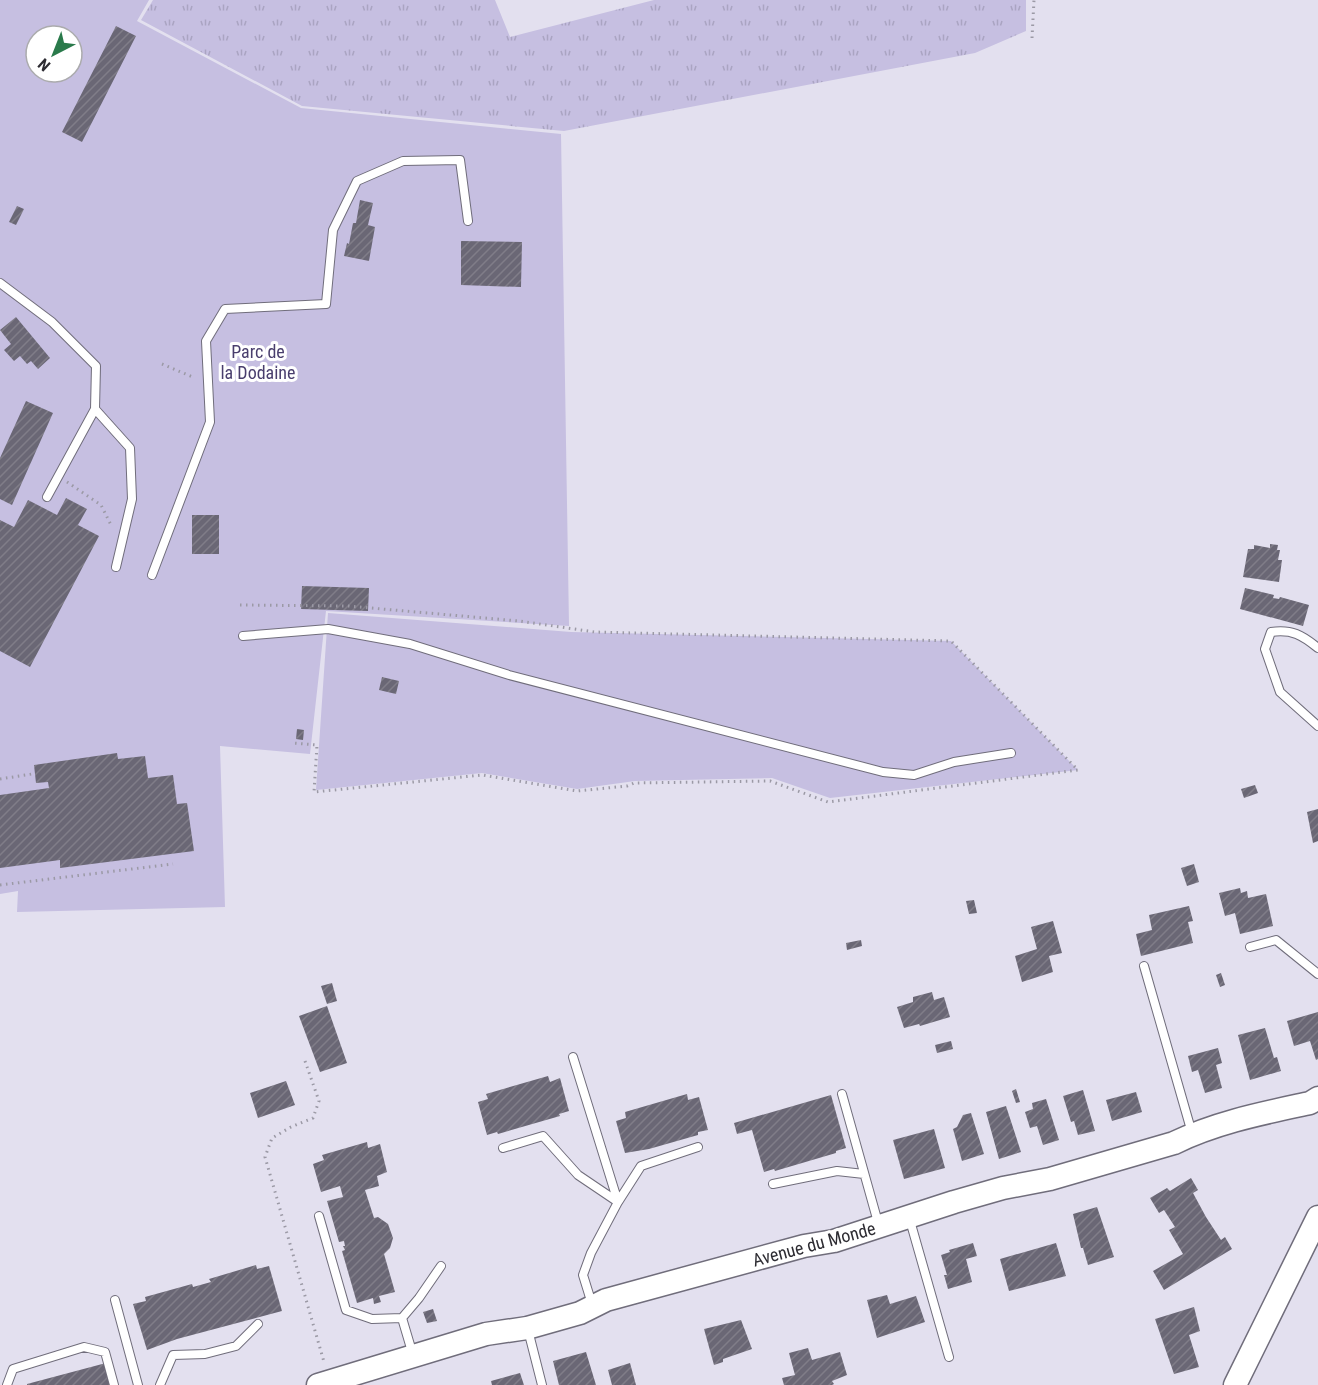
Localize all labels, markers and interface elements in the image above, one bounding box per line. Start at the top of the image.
north arrow [24,24,84,84]
text: N [34,54,54,75]
park label: Parc de la Dodaine [220,341,296,383]
street label: Avenue du Monde [750,1217,878,1271]

